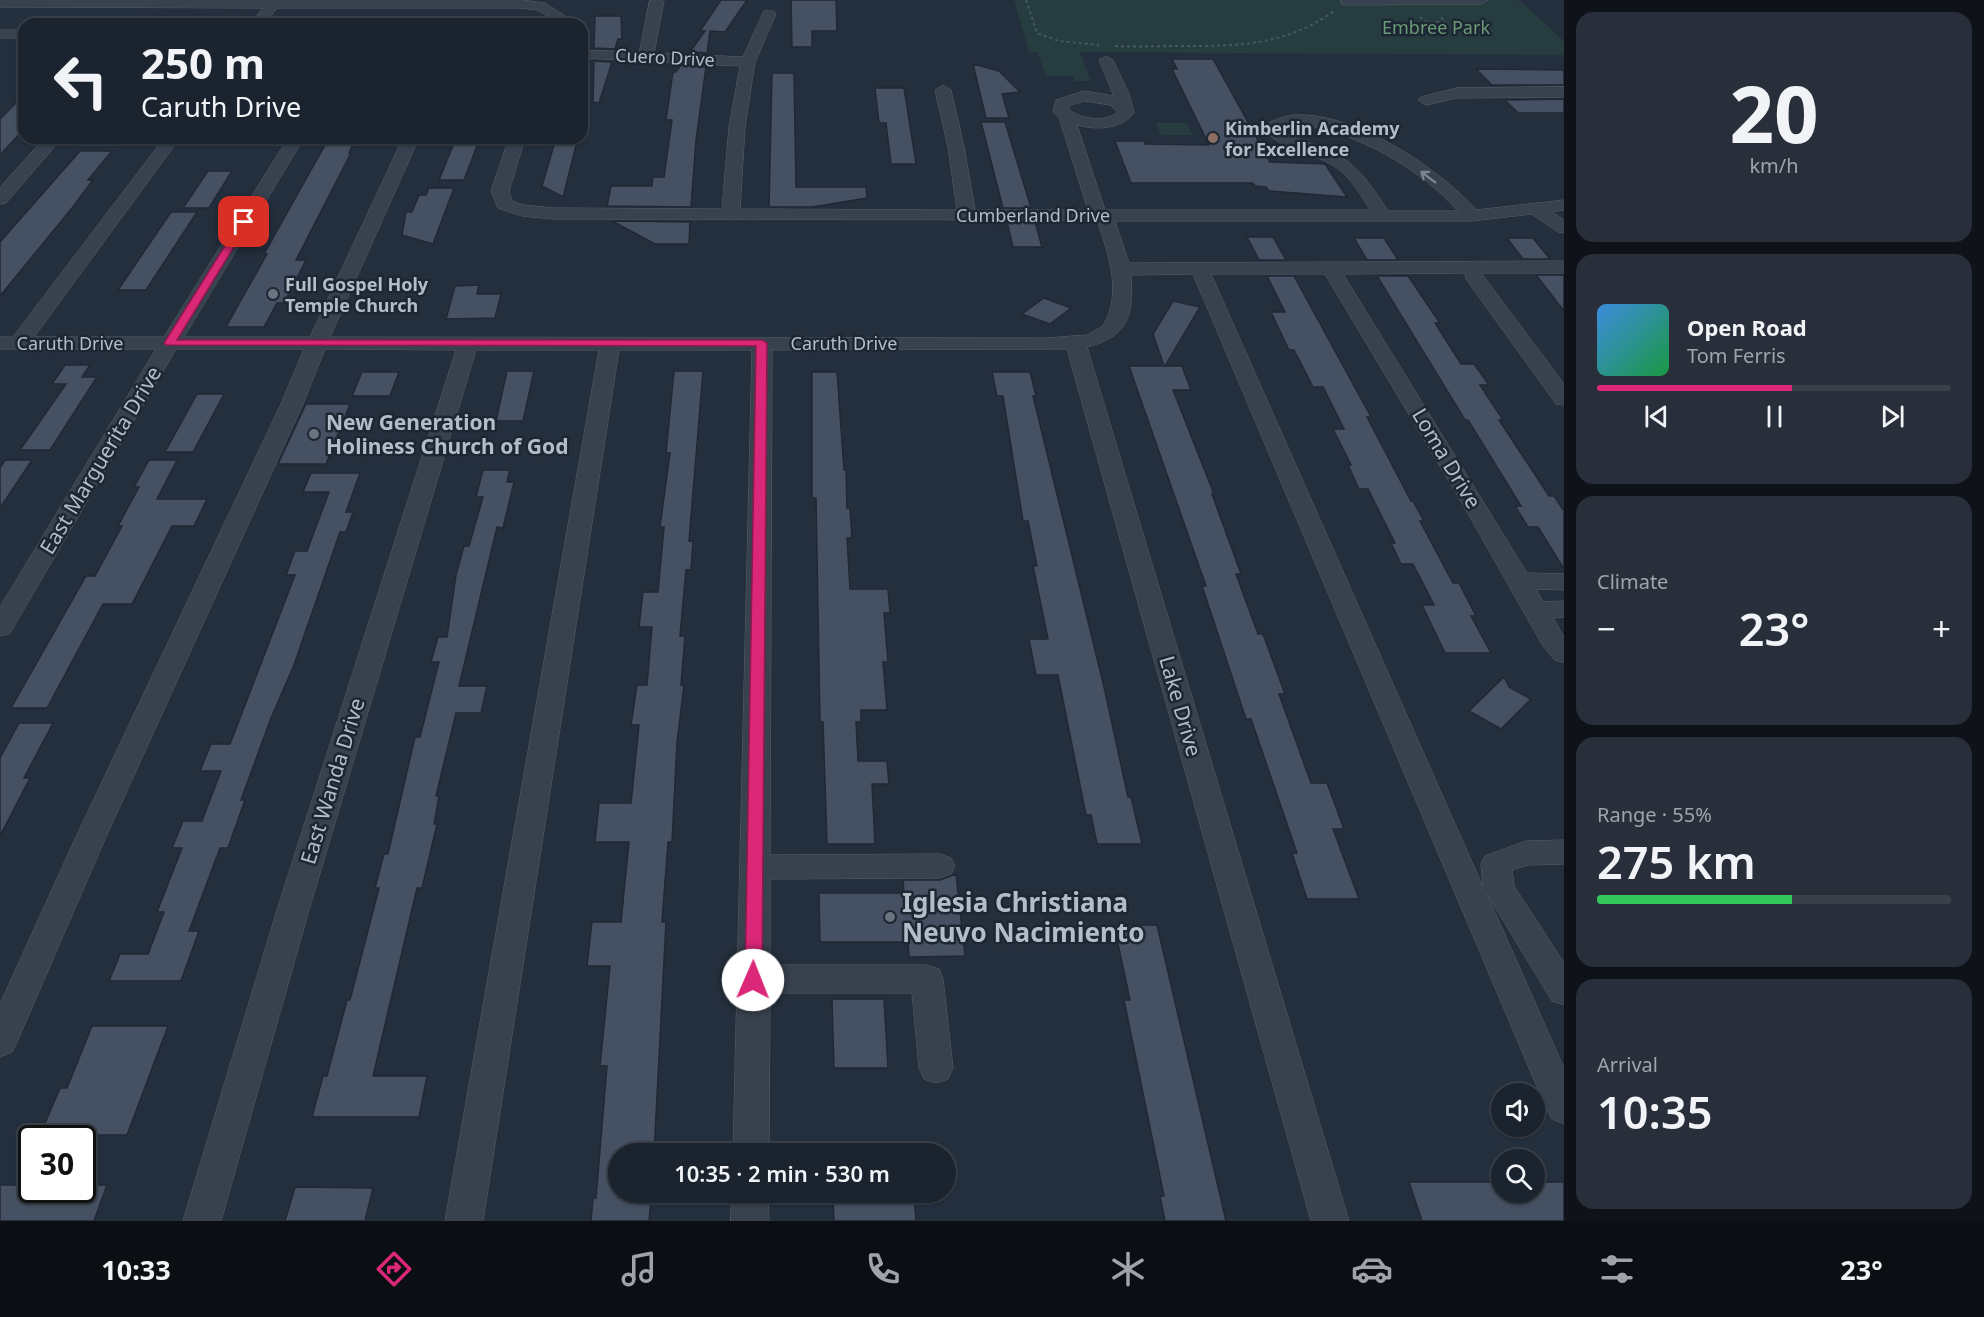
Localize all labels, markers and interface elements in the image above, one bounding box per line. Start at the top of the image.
park label: Embree Park [1382,15,1490,39]
text: 250 m [141,34,265,91]
icon: left [42,42,120,120]
street label: Cuero Drive [615,42,715,72]
text: 20 [1729,60,1819,166]
text: Caruth Drive [141,88,301,125]
place label: Kimberlin Academy for Excellence [1225,116,1400,161]
marker: Kimberlin Academy for Excellence [1206,131,1220,145]
text: km/h [1749,152,1799,179]
one-way arrow [1420,171,1436,184]
pin [218,196,269,247]
street label: Cumberland Drive [956,203,1110,227]
icon: arrive [227,205,260,238]
place label: Full Gospel Holy Temple Church [285,272,429,317]
marker: Full Gospel Holy Temple Church [266,287,280,301]
text: Open Road [1687,312,1807,342]
street label: Caruth Drive [17,331,123,355]
street label: Caruth Drive [791,331,897,355]
text: Tom Ferris [1687,342,1786,369]
street label: East Marguerita Drive [33,361,167,559]
icon: previous [1640,400,1673,433]
icon: pause [1758,400,1791,433]
icon: next [1876,400,1909,433]
street label: Loma Drive [1406,403,1488,513]
place label: New Generation Holiness Church of God [326,408,568,460]
marker: New Generation Holiness Church of God [307,427,321,441]
text: Climate [1597,568,1668,595]
text: 23° [1739,598,1809,659]
text: − [1597,606,1616,651]
text: + [1932,606,1951,651]
street label: Lake Drive [1153,653,1209,759]
street label: East Wanda Drive [293,694,371,868]
text: Range · 55% [1597,801,1712,828]
text: 275 km [1597,831,1756,892]
place label: Iglesia Christiana Neuvo Nacimiento [902,884,1144,950]
marker: Iglesia Christiana Neuvo Nacimiento [883,910,897,924]
position arrow [721,948,785,1012]
text: Arrival [1597,1051,1658,1078]
text: 10:35 [1597,1081,1712,1142]
map controls [1491,1083,1545,1203]
button: sound [1491,1083,1545,1137]
speed limit sign: 30 [18,1125,96,1203]
button: search [1491,1149,1545,1203]
text: 10:35 · 2 min · 530 m [674,1158,890,1188]
icon: directions [373,1248,415,1290]
icon: music [618,1248,660,1290]
icon: phone [862,1248,904,1290]
icon: climate [1107,1248,1149,1290]
icon: car [1351,1248,1393,1290]
icon: filters [1596,1248,1638,1290]
text: 10:33 [101,1251,171,1288]
text: 23° [1840,1251,1883,1288]

